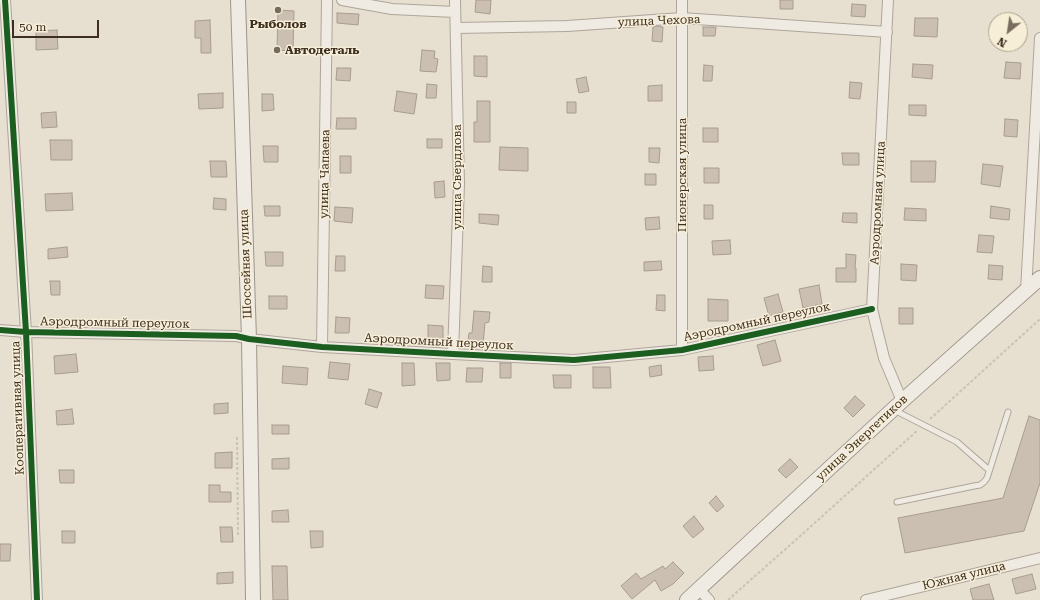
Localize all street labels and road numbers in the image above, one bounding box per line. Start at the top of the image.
street label: улица Чехова [617,12,701,30]
street label: Пионерская улица [675,118,689,232]
street label: улица Свердлова [450,124,464,230]
street label: улица Чапаева [317,129,333,219]
street label: Аэродромная улица [868,141,888,265]
street label: Шоссейная улица [237,209,255,319]
street label: Аэродромный переулок [682,299,832,345]
street label: Аэродромный переулок [40,314,190,332]
street label: Аэродромный переулок [364,331,514,353]
street label: Кооперативная улица [8,341,28,475]
street label: улица Энергетиков [813,392,911,484]
street label: Южная улица [921,559,1007,593]

